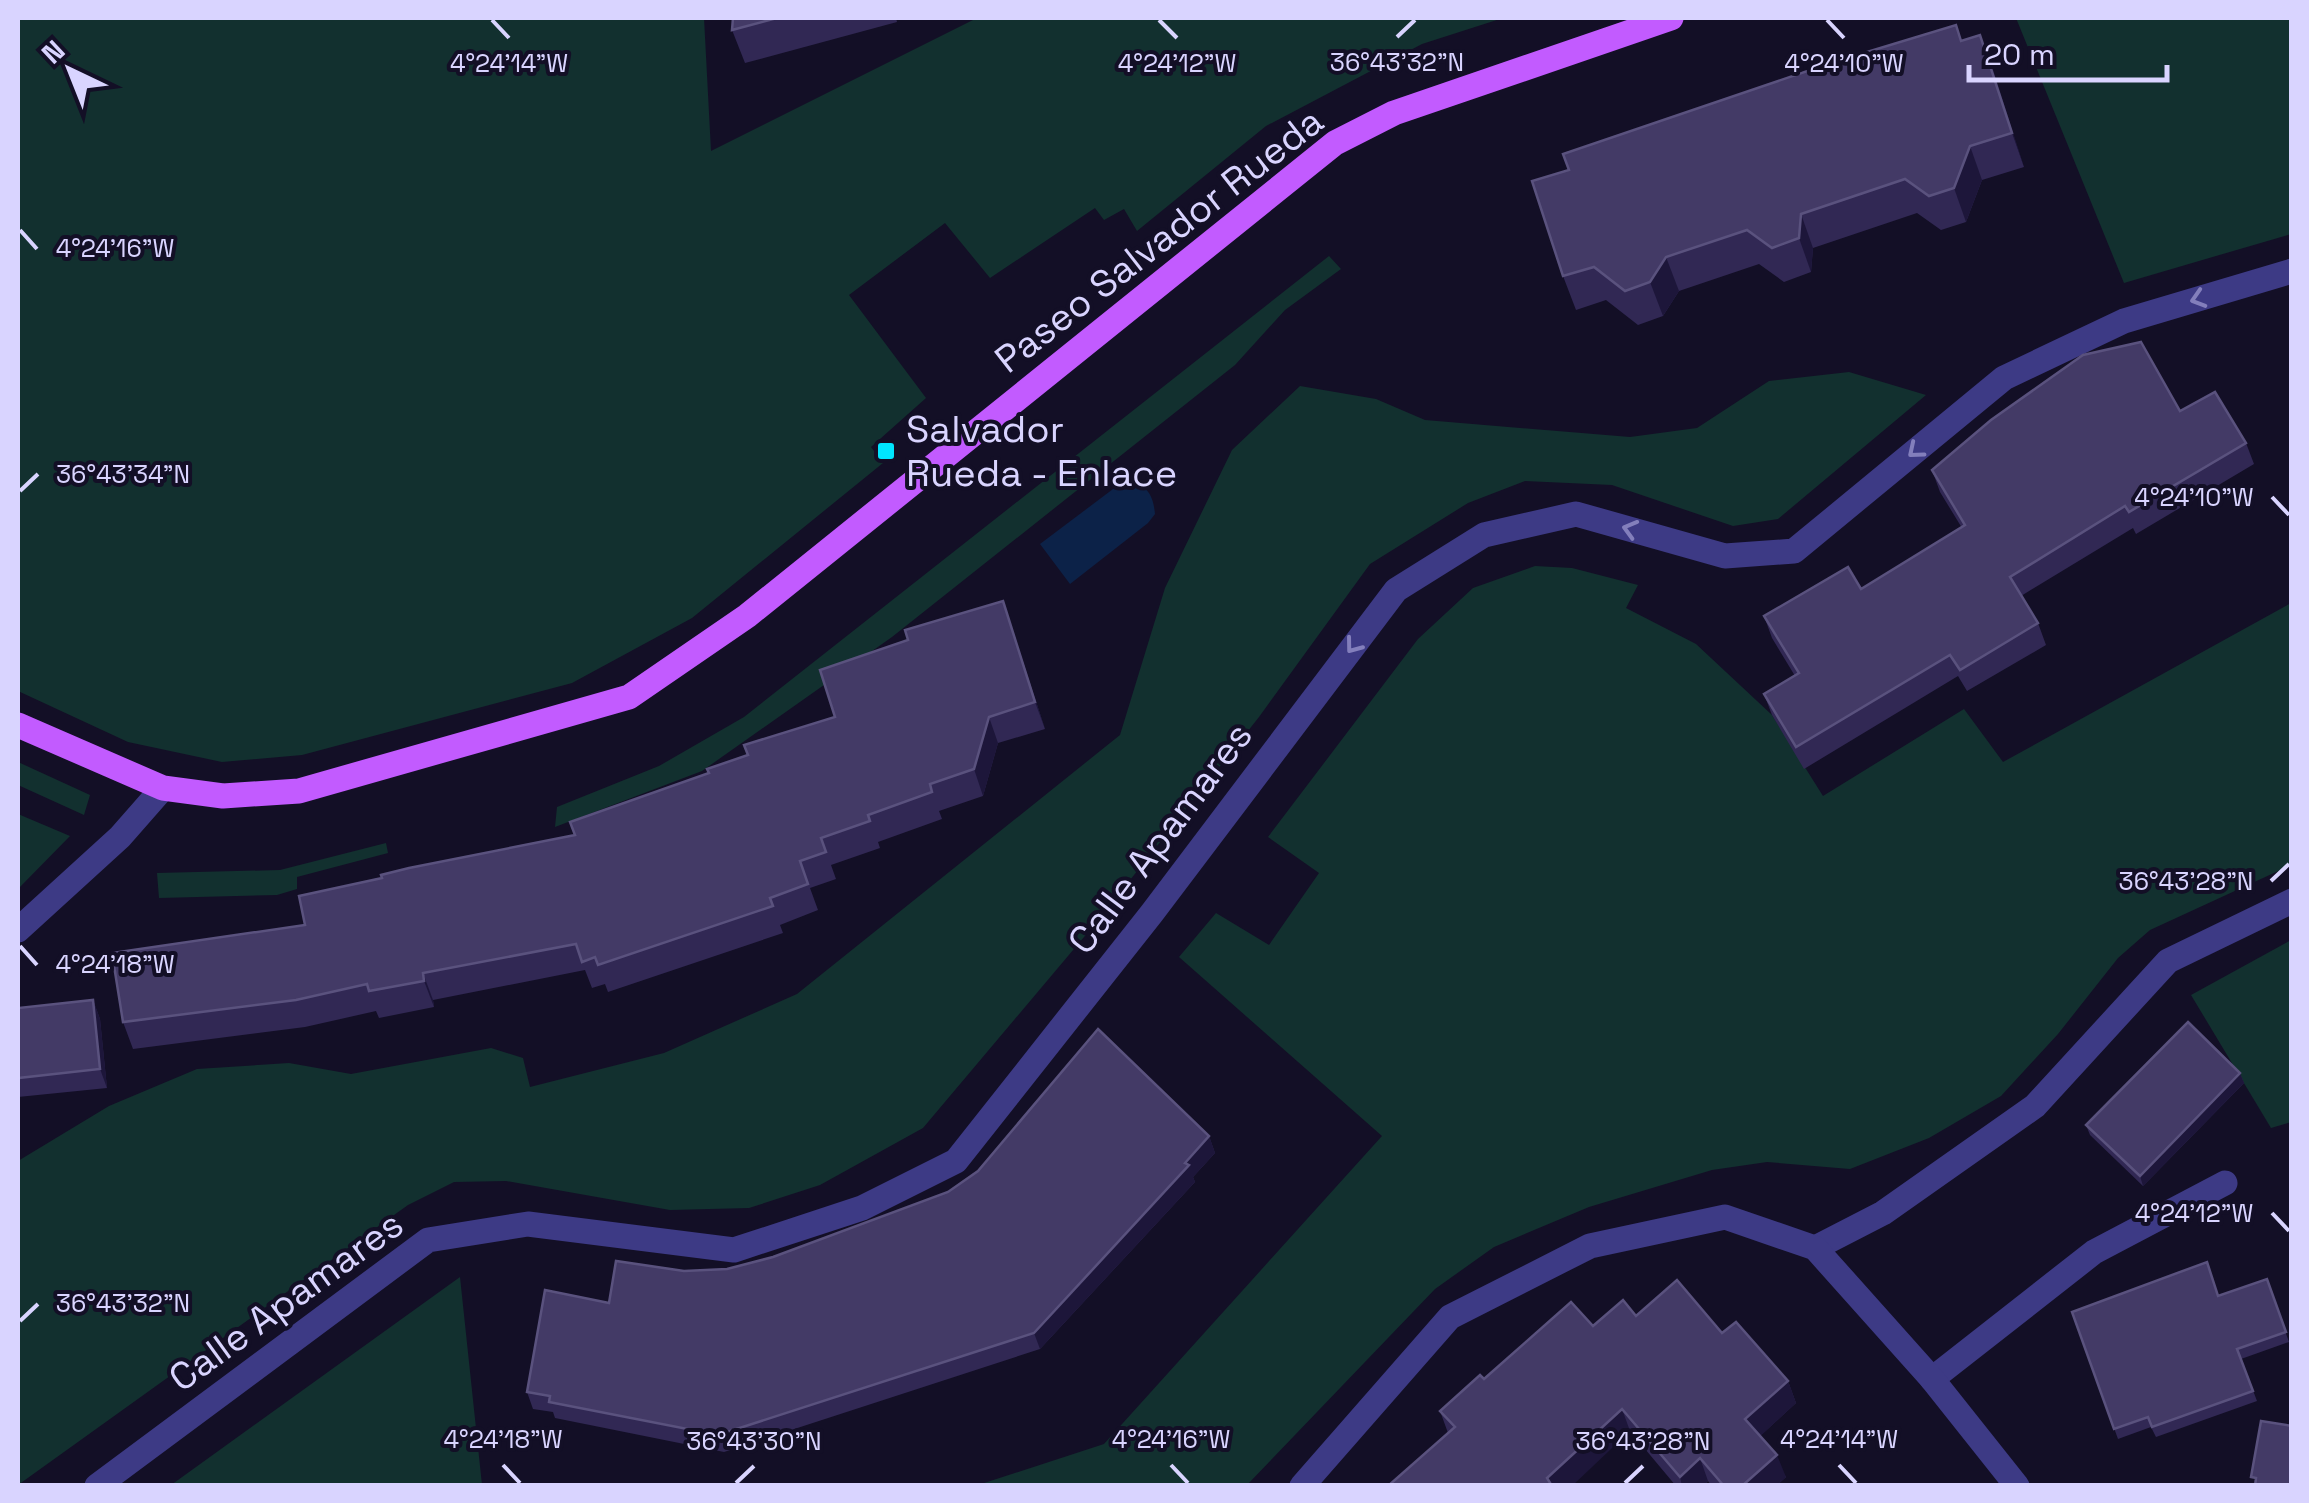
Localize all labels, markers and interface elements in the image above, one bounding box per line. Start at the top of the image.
north arrow [20,20,120,120]
scale bar [1969,20,2166,82]
text: N [34,32,72,71]
text: 20 m [1984,35,2055,74]
text: 36°43'32"N [1330,46,1464,78]
text: 4°24'14"W [450,47,568,79]
text: 4°24'12"W [1118,47,1236,79]
text: 4°24'10"W [1784,47,1904,79]
street label: Paseo Salvador Rueda [985,97,1333,383]
text: 4°24'16"W [56,232,174,264]
one-way arrow [2190,287,2207,308]
place label: Salvador Rueda - Enlace [906,405,1177,497]
one-way arrow [1909,439,1927,457]
marker: Salvador Rueda - Enlace [875,440,897,462]
text: 36°43'34"N [56,458,190,490]
text: 4°24'10"W [2134,481,2254,513]
one-way arrow [1622,520,1639,541]
one-way arrow [1348,635,1365,653]
street label: Calle Apamares [1057,713,1263,963]
text: 36°43'28"N [2119,865,2253,897]
text: 4°24'18"W [55,948,175,980]
text: 4°24'12"W [2135,1197,2253,1229]
street label: Calle Apamares [160,1200,412,1402]
text: 36°43'32"N [56,1287,190,1319]
text: 4°24'18"W [443,1423,563,1455]
text: 4°24'16"W [1112,1423,1230,1455]
text: 4°24'14"W [1780,1423,1898,1455]
text: 36°43'30"N [686,1425,822,1457]
text: 36°43'28"N [1576,1425,1710,1457]

